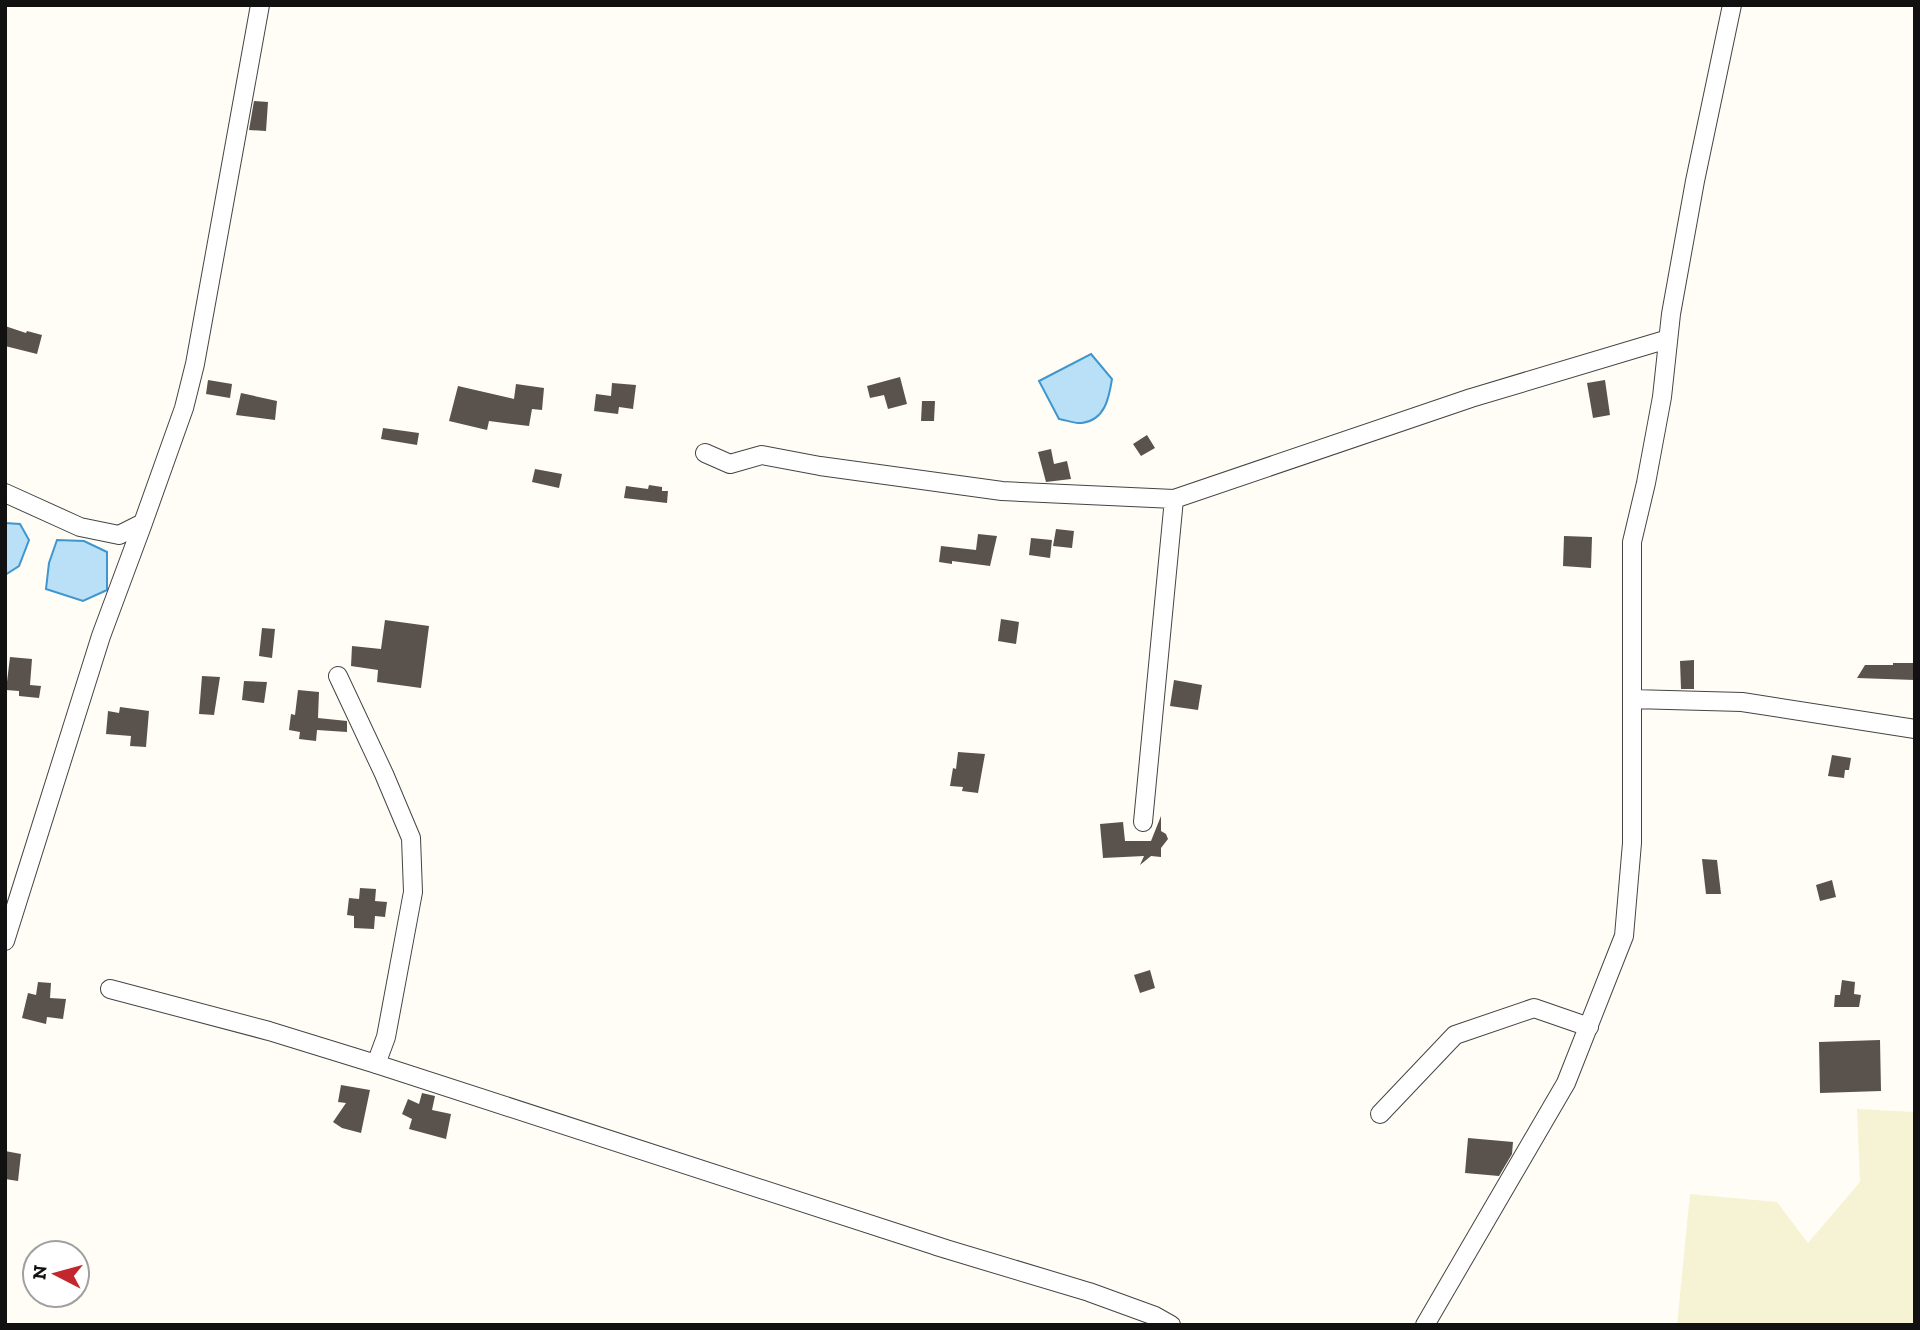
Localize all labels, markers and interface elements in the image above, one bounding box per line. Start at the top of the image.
north arrow [21,1239,91,1309]
text: N [27,1264,52,1281]

